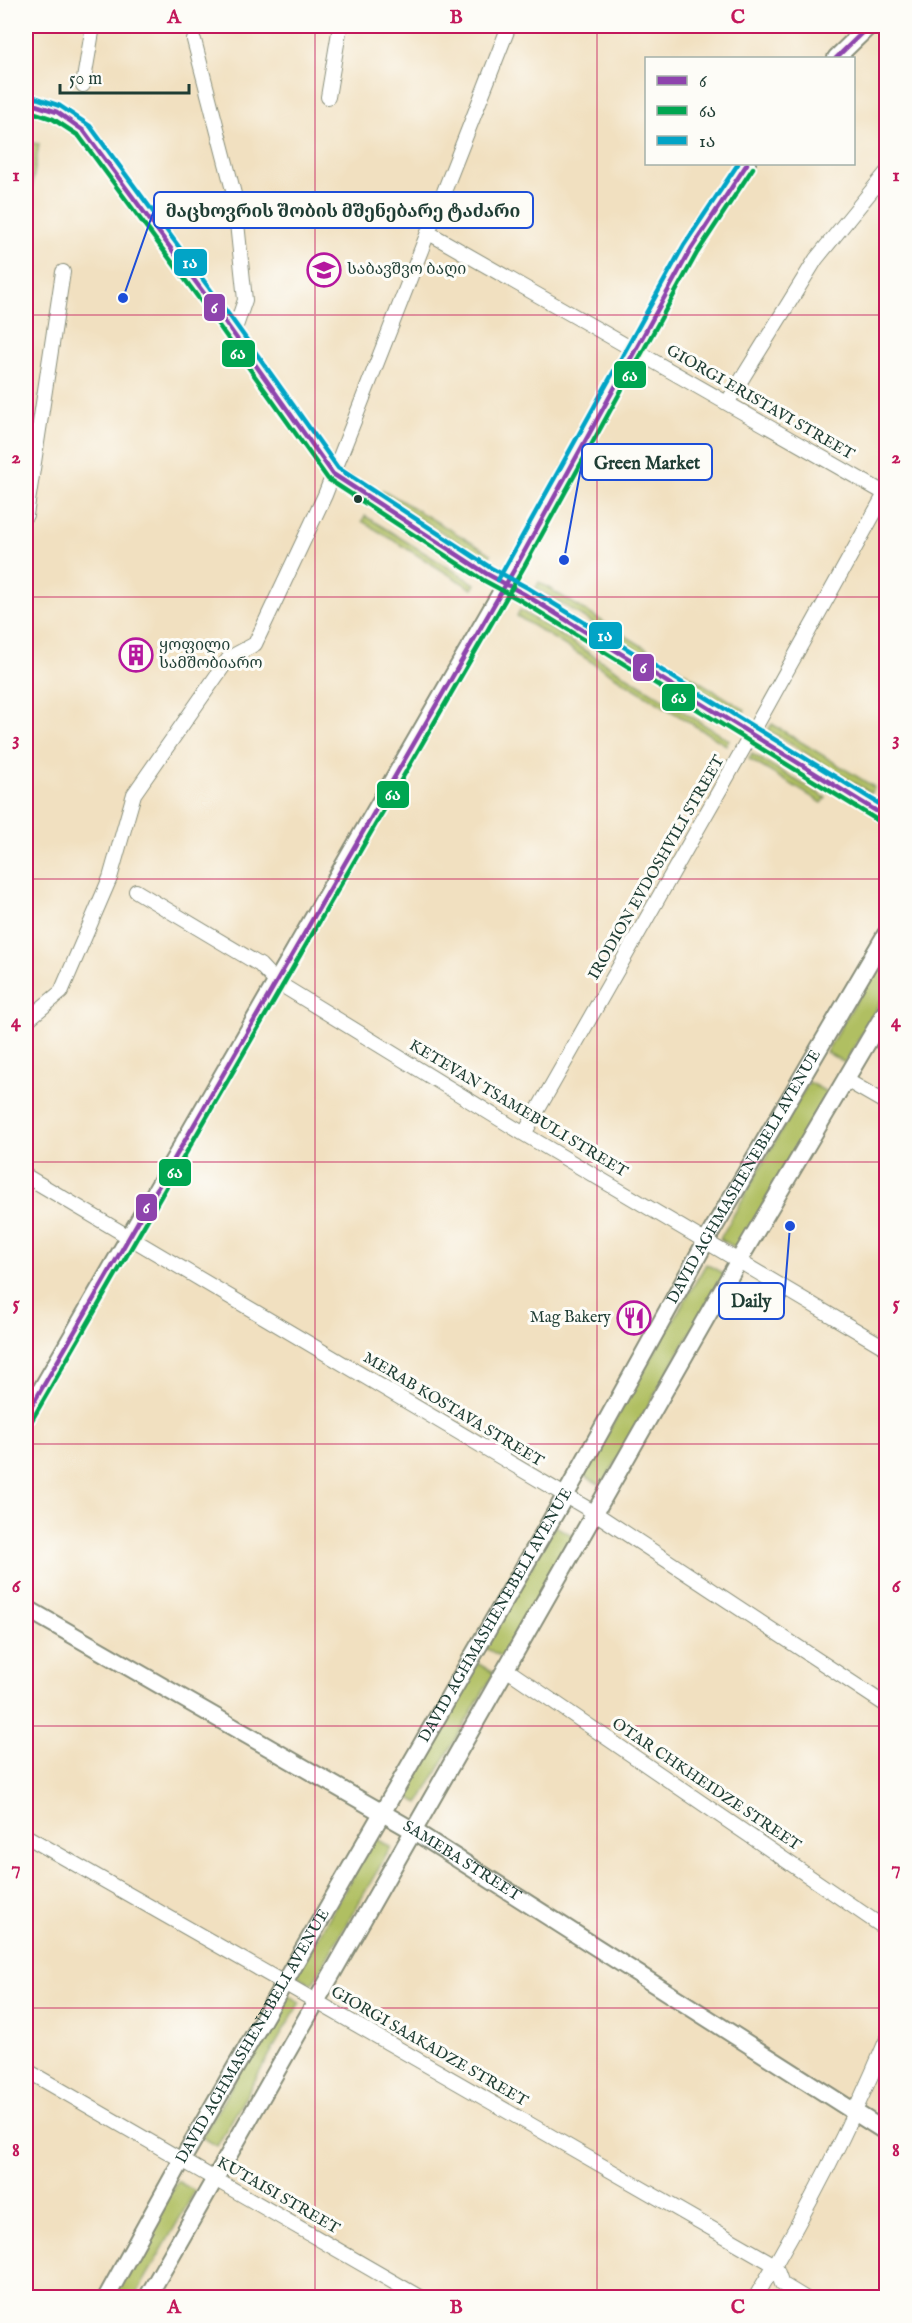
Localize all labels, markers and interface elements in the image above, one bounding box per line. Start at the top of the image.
text: A [166,5,182,30]
text: B [449,5,463,30]
text: C [731,5,745,30]
scale bar [60,57,189,95]
legend [645,57,855,165]
text: 50 m [69,68,102,91]
text: 6 [699,71,707,94]
text: 6ა [699,101,716,124]
text: 1ა [699,131,715,154]
text: 1 [12,163,20,188]
text: 1 [892,163,900,188]
callout: მაცხოვრის შობის მშენებარე ტაძარი [154,192,533,228]
text: მაცხოვრის შობის მშენებარე ტაძარი [166,201,520,224]
line badge: 1ა [173,248,208,277]
school or university icon: საბავშვო ბაღი [306,252,342,288]
text: 1ა [182,254,198,274]
place label: საბავშვო ბაღი [347,260,466,280]
line badge: 6 [203,293,226,322]
text: 6 [211,299,219,319]
line badge: 6ა [221,339,256,368]
street label: GIORGI ERISTAVI STREET [663,341,858,465]
text: 6ა [230,345,246,365]
line badge: 6ა [613,360,647,389]
text: 6ა [622,367,638,387]
callout: Green Market [582,444,712,480]
text: 2 [11,445,21,470]
text: 2 [891,445,901,470]
text: Green Market [594,453,701,476]
unlabelled marker [352,493,364,505]
line badge: 1ა [588,621,623,650]
text: 1ა [597,627,613,647]
place label: ყოფილი სამშობიარო [159,636,262,674]
building icon: ყოფილი სამშობიარო [118,637,154,673]
line badge: 6 [632,653,655,682]
text: 6 [640,659,648,679]
line badge: 6ა [661,683,696,712]
text: 6ა [671,689,687,709]
text: 3 [12,727,20,752]
text: 3 [892,727,900,752]
street label: IRODION EVDOSHVILI STREET [584,752,730,984]
line badge: 6ა [376,780,410,809]
text: 6ა [385,786,401,806]
text: 4 [11,1009,22,1034]
text: 4 [891,1009,902,1034]
street label: KETEVAN TSAMEBULI STREET [405,1036,631,1182]
street label: DAVID AGHMASHENEBELI AVENUE [663,1046,826,1308]
line badge: 6ა [158,1158,192,1187]
text: 6ა [167,1164,183,1184]
line badge: 6 [135,1193,158,1222]
text: 6 [143,1199,151,1219]
callout: Daily [719,1283,784,1319]
text: 5 [12,1291,20,1316]
text: Daily [731,1291,772,1314]
text: 5 [892,1291,900,1316]
restaurant icon: Mag Bakery [616,1300,652,1336]
place label: Mag Bakery [530,1308,611,1328]
street label: MERAB KOSTAVA STREET [359,1348,547,1472]
street label: DAVID AGHMASHENEBELI AVENUE [415,1485,577,1747]
text: 6 [12,1574,22,1599]
text: 6 [892,1574,902,1599]
street label: OTAR CHKHEIDZE STREET [608,1714,805,1856]
street label: SAMEBA STREET [399,1817,525,1907]
text: 7 [11,1856,21,1881]
text: 7 [891,1856,901,1881]
street label: DAVID AGHMASHENEBELI AVENUE [172,1906,334,2168]
street label: GIORGI SAAKADZE STREET [327,1982,531,2112]
text: 8 [12,2138,20,2163]
text: 8 [892,2138,900,2163]
street label: KUTAISI STREET [213,2153,343,2239]
text: A [166,2295,182,2320]
text: B [449,2295,463,2320]
text: C [731,2295,745,2320]

